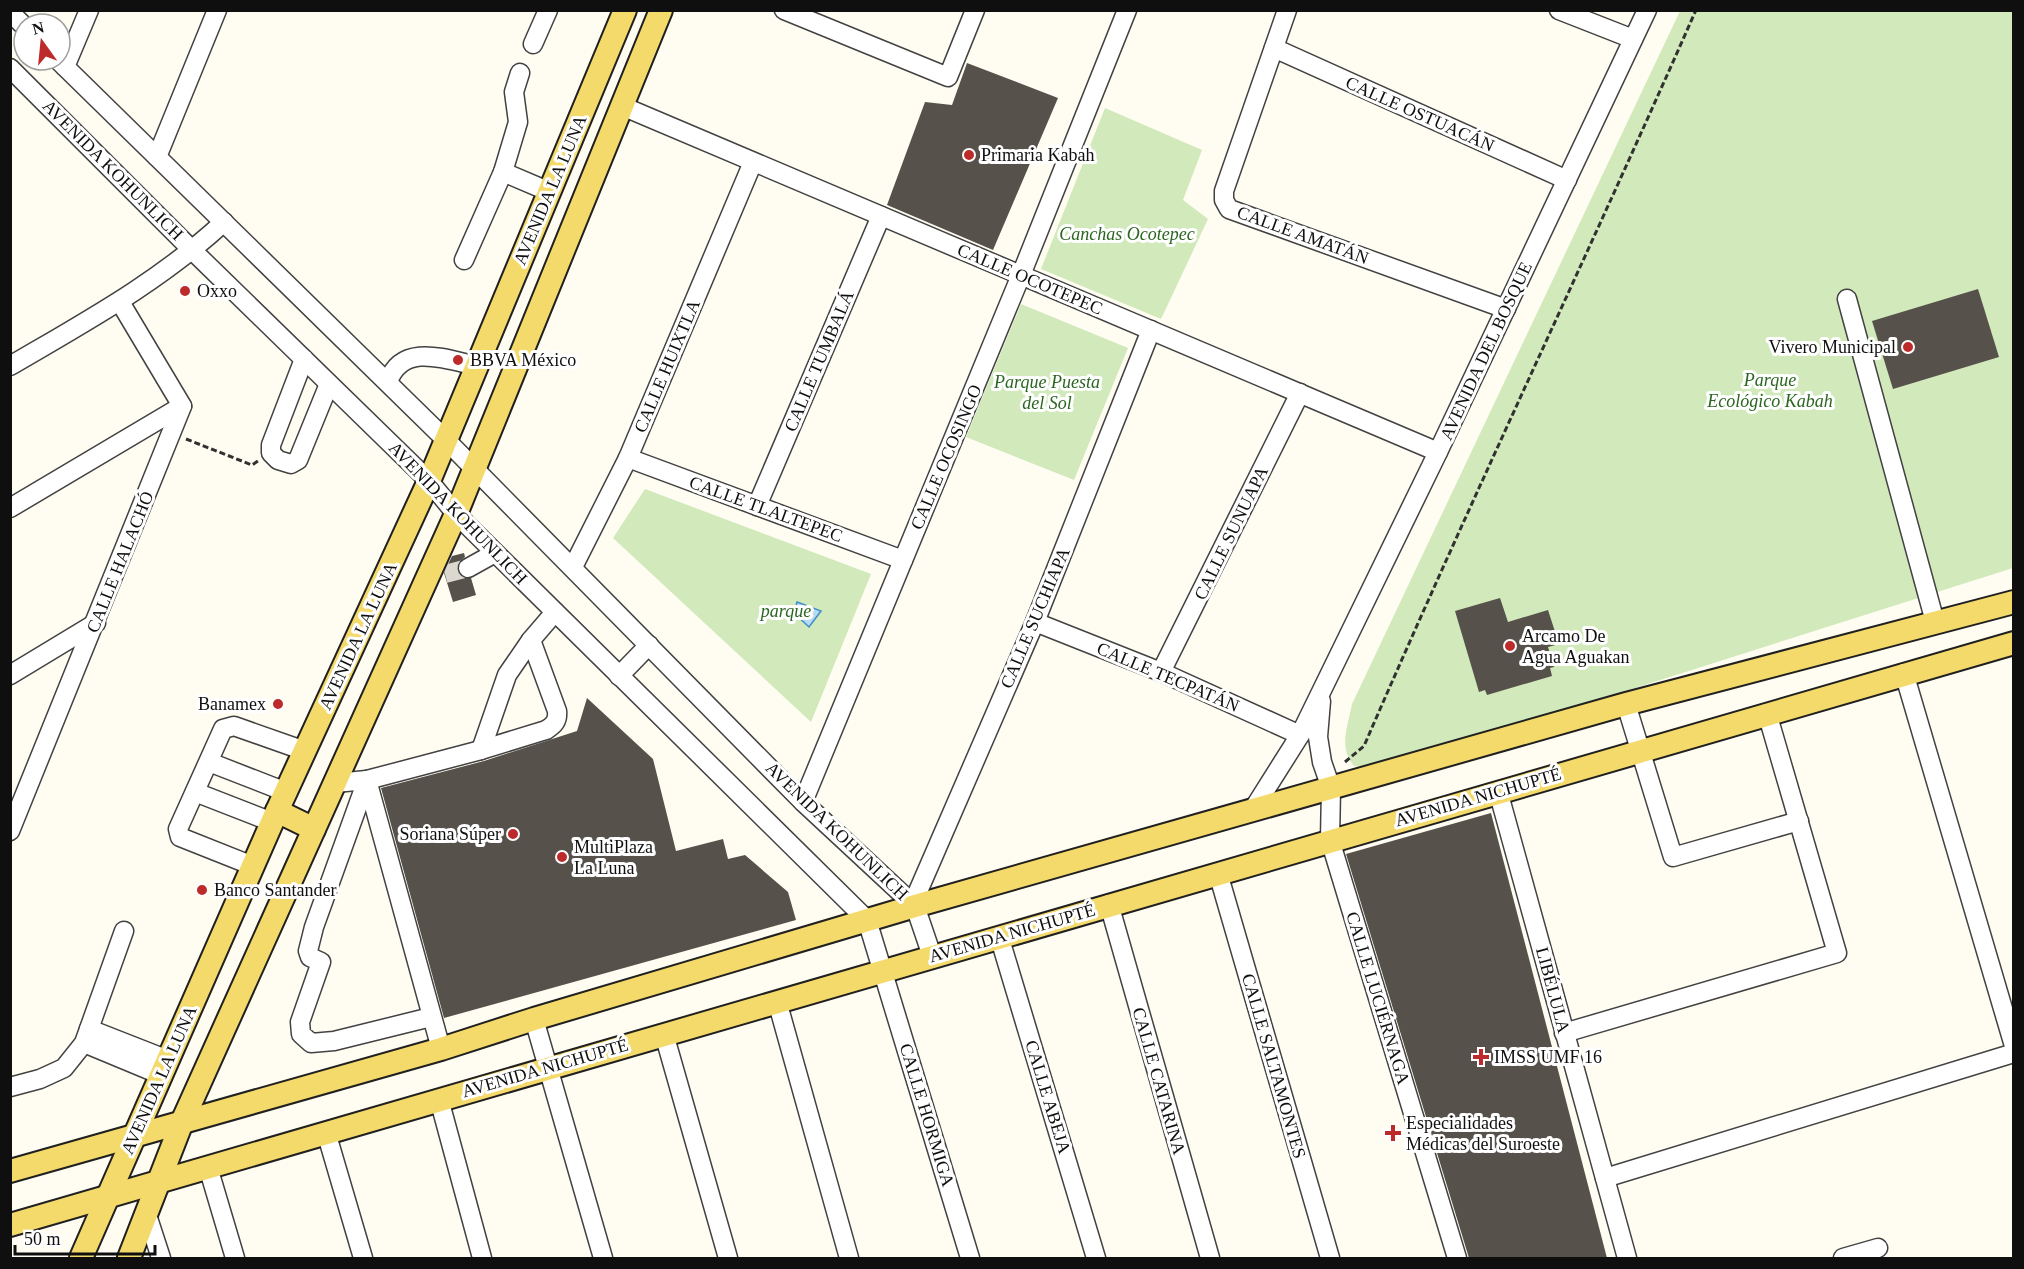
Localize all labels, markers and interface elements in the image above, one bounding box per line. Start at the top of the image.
north arrow [12,12,72,72]
text: N [30,18,46,38]
street label: CALLE OSTUACÁN [1343,71,1498,156]
street label: AVENIDA KOHUNLICH [39,96,187,244]
street label: AVENIDA LA LUNA [509,112,591,268]
place label: Primaria Kabah [981,145,1094,165]
marker: Primaria Kabah [962,148,976,162]
street label: CALLE AMATÁN [1235,201,1372,268]
park label: Canchas Ocotepec [1059,224,1195,244]
street label: CALLE OCOTEPEC [955,239,1105,319]
street label: AVENIDA DEL BOSQUE [1436,259,1536,443]
place label: Oxxo [197,281,237,301]
marker: Oxxo [178,284,192,298]
street label: CALLE TUMBALÁ [779,287,858,434]
street label: CALLE HUIXTLA [630,297,704,435]
place label: Vivero Municipal [1769,337,1896,357]
marker: Vivero Municipal [1901,340,1915,354]
place label: BBVA México [470,350,576,370]
marker: BBVA México [451,353,465,367]
park label: Parque Ecológico Kabah [1706,370,1833,411]
park label: Parque Puesta del Sol [993,372,1100,413]
street label: CALLE OCOSINGO [906,382,986,532]
street label: AVENIDA KOHUNLICH [385,438,531,588]
street label: CALLE SUNUAPA [1190,463,1272,603]
street label: CALLE TLALTEPEC [687,472,845,546]
street label: CALLE HALACHÓ [82,488,157,636]
street label: CALLE SUCHIAPA [996,545,1074,691]
street label: AVENIDA LA LUNA [315,559,401,713]
park label: parque [759,601,811,621]
place label: Arcamo De Agua Aguakan [1522,626,1629,667]
street label: CALLE TECPATÁN [1094,637,1243,716]
marker: Arcamo De Agua Aguakan [1503,639,1517,653]
place label: Banamex [198,694,266,714]
marker: Banamex [271,697,285,711]
street label: AVENIDA KOHUNLICH [762,758,912,904]
street label: AVENIDA NICHUPTÉ [1392,763,1564,830]
place label: Soriana Súper [400,824,501,844]
marker: Soriana Súper [506,827,520,841]
place label: MultiPlaza La Luna [574,837,653,878]
marker: MultiPlaza La Luna [555,850,569,864]
place label: Banco Santander [214,880,336,900]
marker: Banco Santander [195,883,209,897]
street label: AVENIDA NICHUPTÉ [926,899,1098,966]
street label: CALLE LUCIÉRNAGA [1342,909,1415,1087]
street label: LIBÉLULA [1532,945,1575,1035]
street label: CALLE SALTAMONTES [1238,971,1310,1161]
street label: AVENIDA LA LUNA [117,1003,201,1157]
street label: CALLE CATARINA [1128,1005,1190,1157]
street label: AVENIDA NICHUPTÉ [459,1034,631,1101]
street label: CALLE ABEJA [1021,1038,1075,1156]
street label: CALLE HORMIGA [896,1041,958,1189]
place label: IMSS UMF 16 [1494,1047,1602,1067]
marker: IMSS UMF 16 [1472,1048,1490,1066]
place label: Especialidades Médicas del Suroeste [1406,1113,1560,1154]
marker: Especialidades Médicas del Suroeste [1384,1124,1402,1142]
scale bar [15,1218,154,1256]
text: 50 m [24,1229,61,1249]

